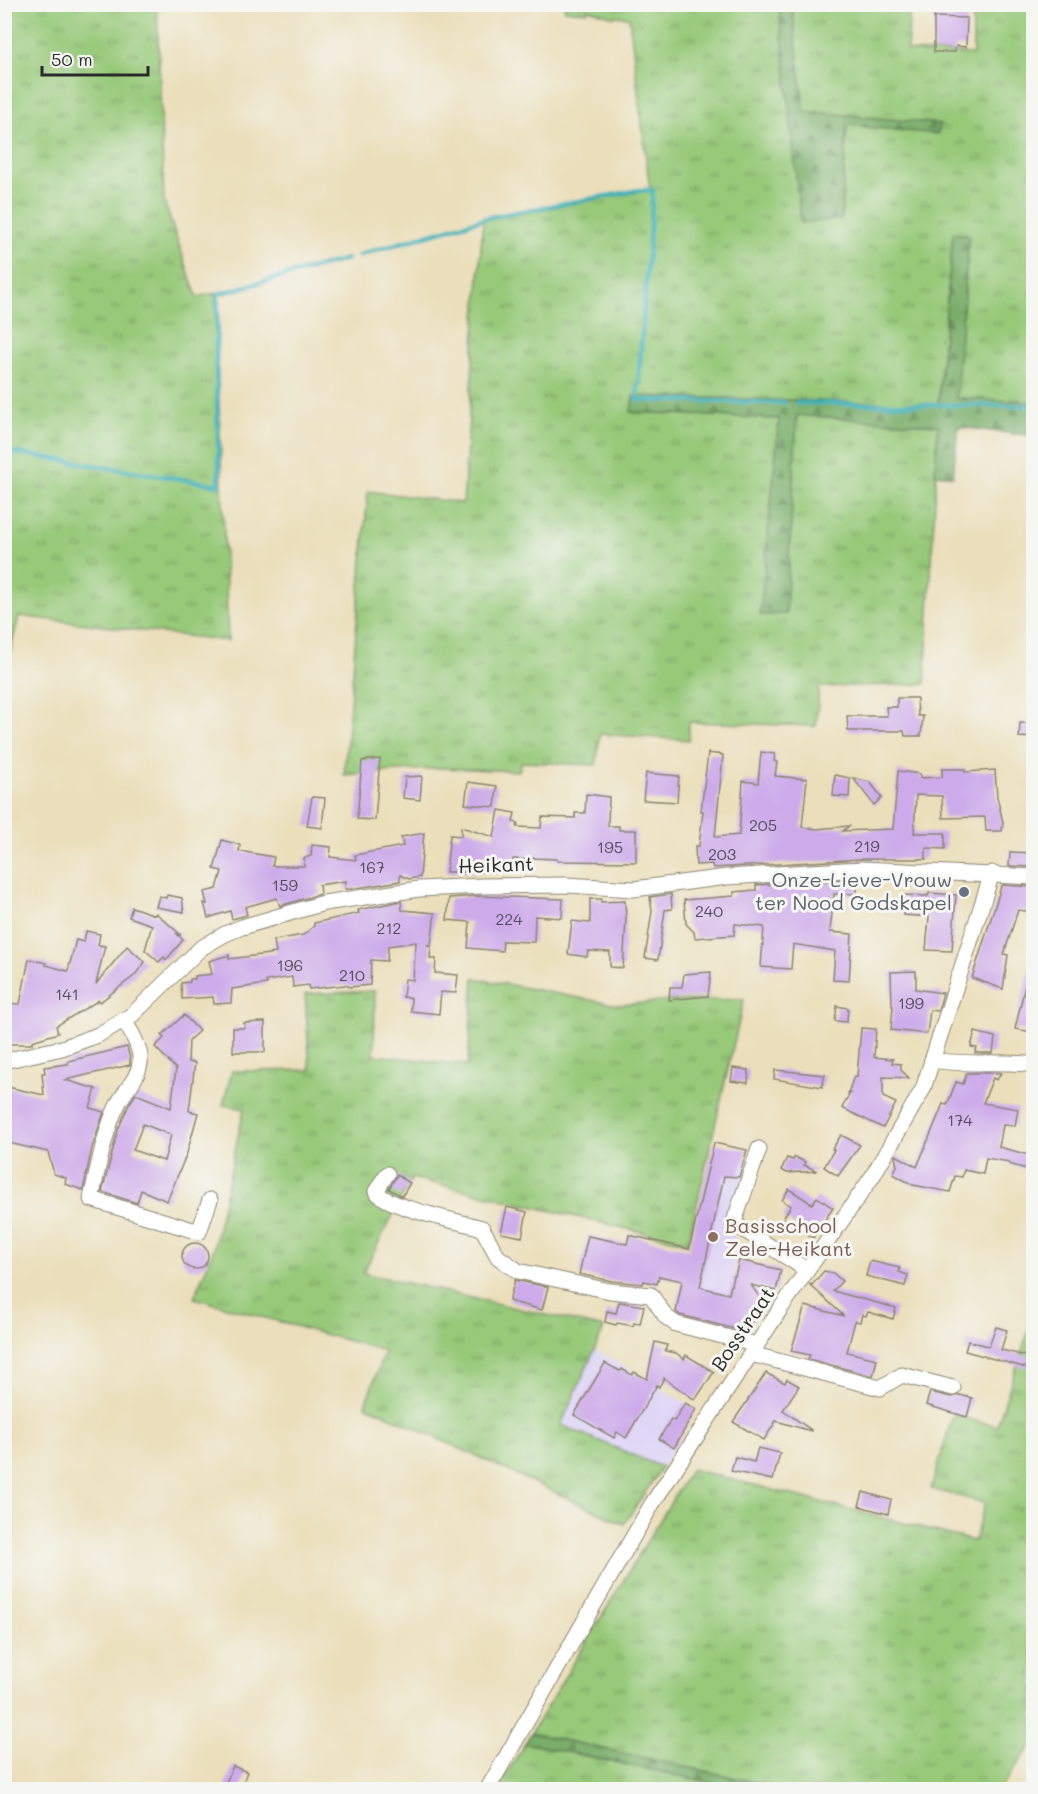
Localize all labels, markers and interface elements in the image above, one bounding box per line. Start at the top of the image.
scale bar [42,39,148,77]
text: 50 m [51,47,93,71]
house number: 205 [749,814,777,835]
house number: 219 [854,835,880,856]
house number: 195 [597,836,623,857]
house number: 203 [708,843,736,864]
street label: Heikant [458,850,534,878]
house number: 167 [359,856,385,877]
place label: Onze-Lieve-Vrouw ter Nood Godskapel [755,866,952,915]
house number: 159 [272,874,298,895]
marker: Onze-Lieve-Vrouw ter Nood Godskapel [957,885,971,899]
house number: 240 [695,900,723,921]
house number: 224 [495,908,523,929]
house number: 212 [377,917,401,938]
house number: 196 [277,954,303,975]
house number: 210 [339,964,365,985]
house number: 141 [55,983,79,1004]
house number: 199 [898,992,924,1013]
house number: 174 [947,1109,973,1130]
place label: Basisschool Zele-Heikant [725,1212,852,1261]
marker: Basisschool Zele-Heikant [706,1230,720,1244]
street label: Bosstraat [704,1281,780,1376]

